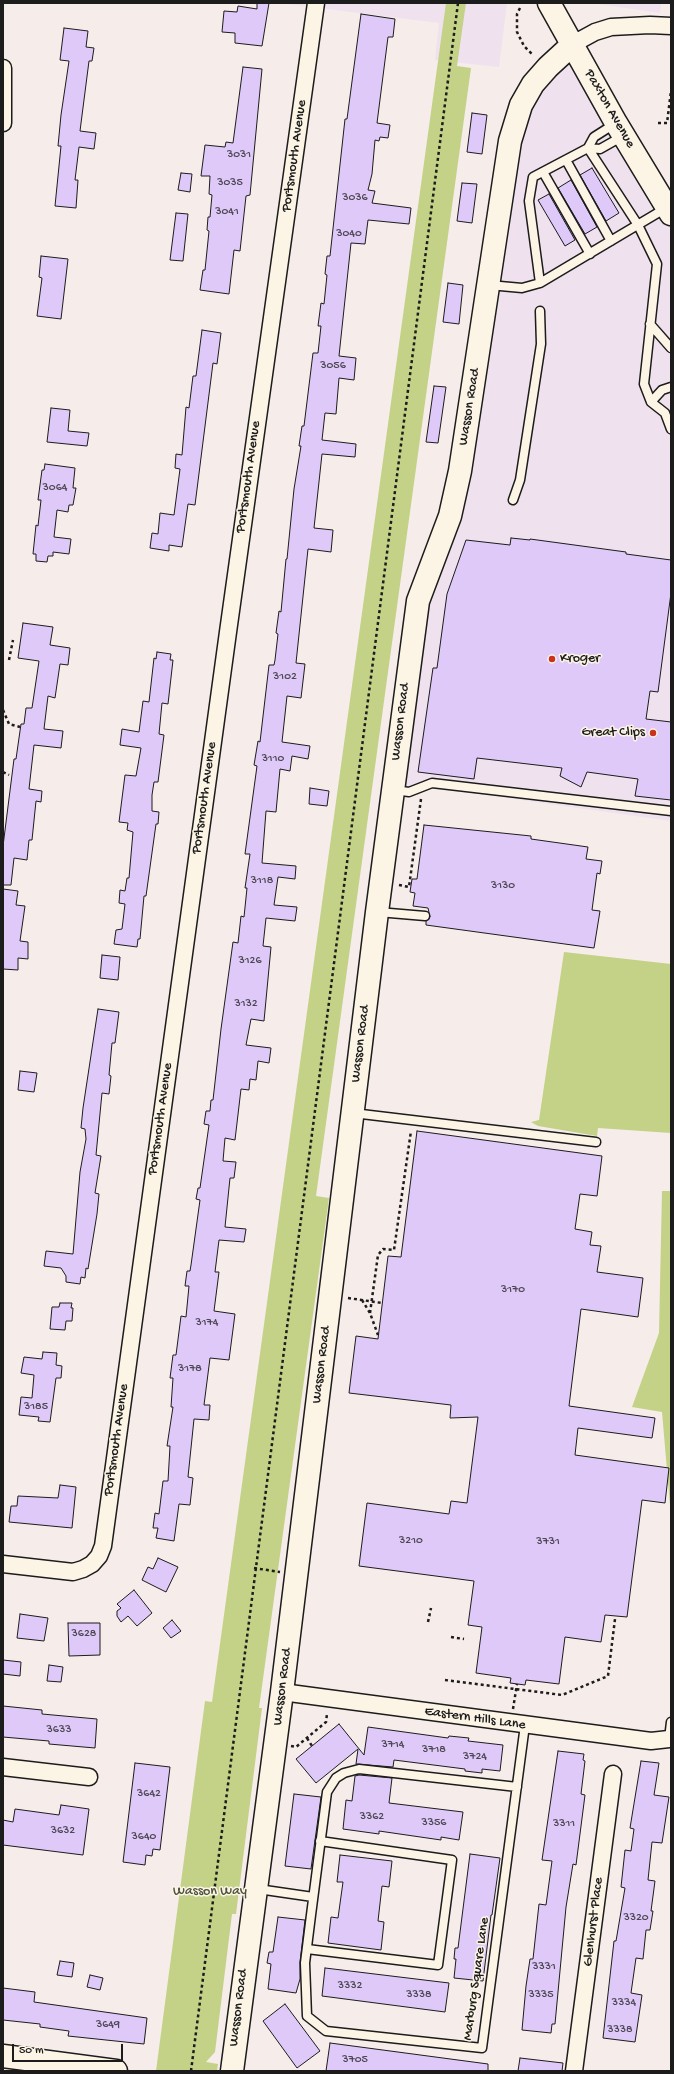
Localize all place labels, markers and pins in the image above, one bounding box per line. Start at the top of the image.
place label: Kroger [560,651,600,667]
marker: Kroger [547,654,557,664]
place label: Great Clips [581,725,645,741]
marker: Great Clips [648,728,658,738]

